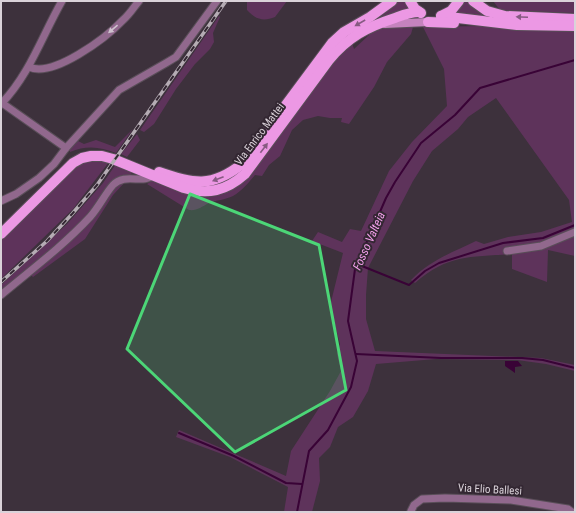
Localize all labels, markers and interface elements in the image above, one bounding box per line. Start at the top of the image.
one-way arrow [516,13,528,20]
one-way arrow [354,19,366,26]
one-way arrow [107,25,118,34]
street label: Via Enrico Mattei [232,101,287,168]
one-way arrow [260,143,268,153]
one-way arrow [211,176,223,182]
water label: Fosso Valteia [350,210,388,272]
street label: Via Elio Ballesi [458,481,522,498]

